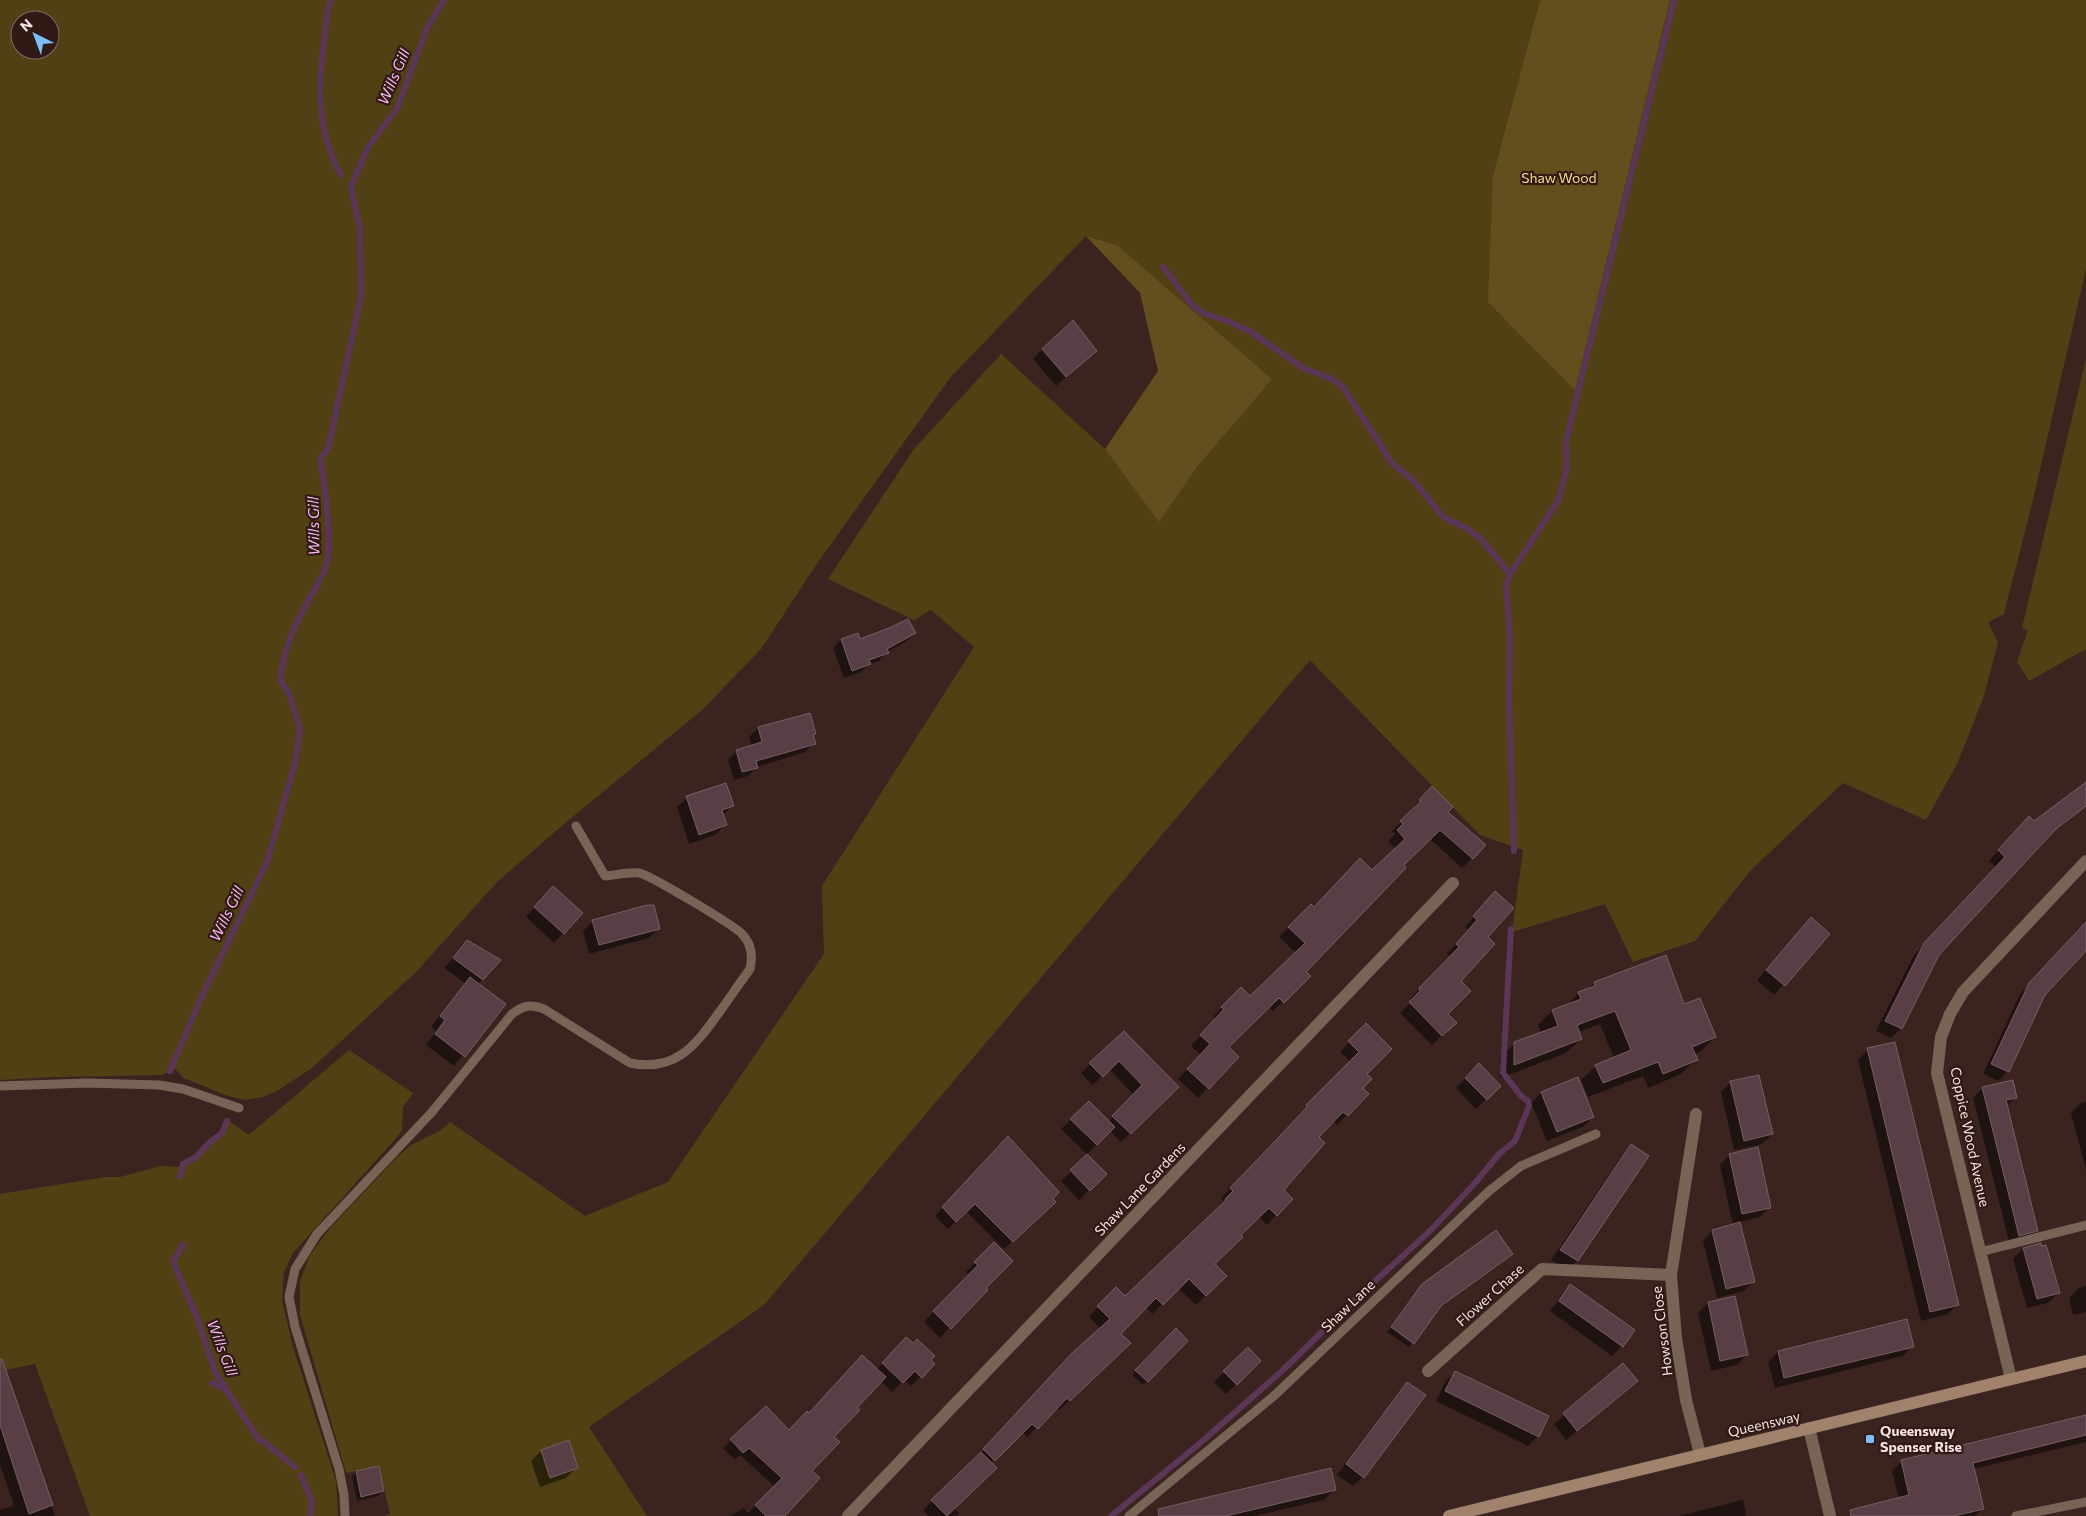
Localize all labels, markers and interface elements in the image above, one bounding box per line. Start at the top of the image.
north arrow [10,10,60,60]
text: N [16,15,36,35]
water label: Wills Gill [373,45,413,107]
park label: Shaw Wood [1521,169,1597,186]
water label: Wills Gill [303,495,323,556]
water label: Wills Gill [205,882,248,944]
street label: Coppice Wood Avenue [1947,1065,1994,1208]
street label: Shaw Lane Gardens [1091,1138,1189,1239]
street label: Flower Chase [1452,1260,1527,1329]
street label: Shaw Lane [1317,1276,1378,1335]
street label: Howson Close [1648,1285,1675,1377]
water label: Wills Gill [204,1317,242,1379]
street label: Queensway [1726,1407,1802,1440]
place label: Queensway Spenser Rise [1880,1422,1962,1455]
marker: Queensway Spenser Rise [1864,1433,1876,1445]

